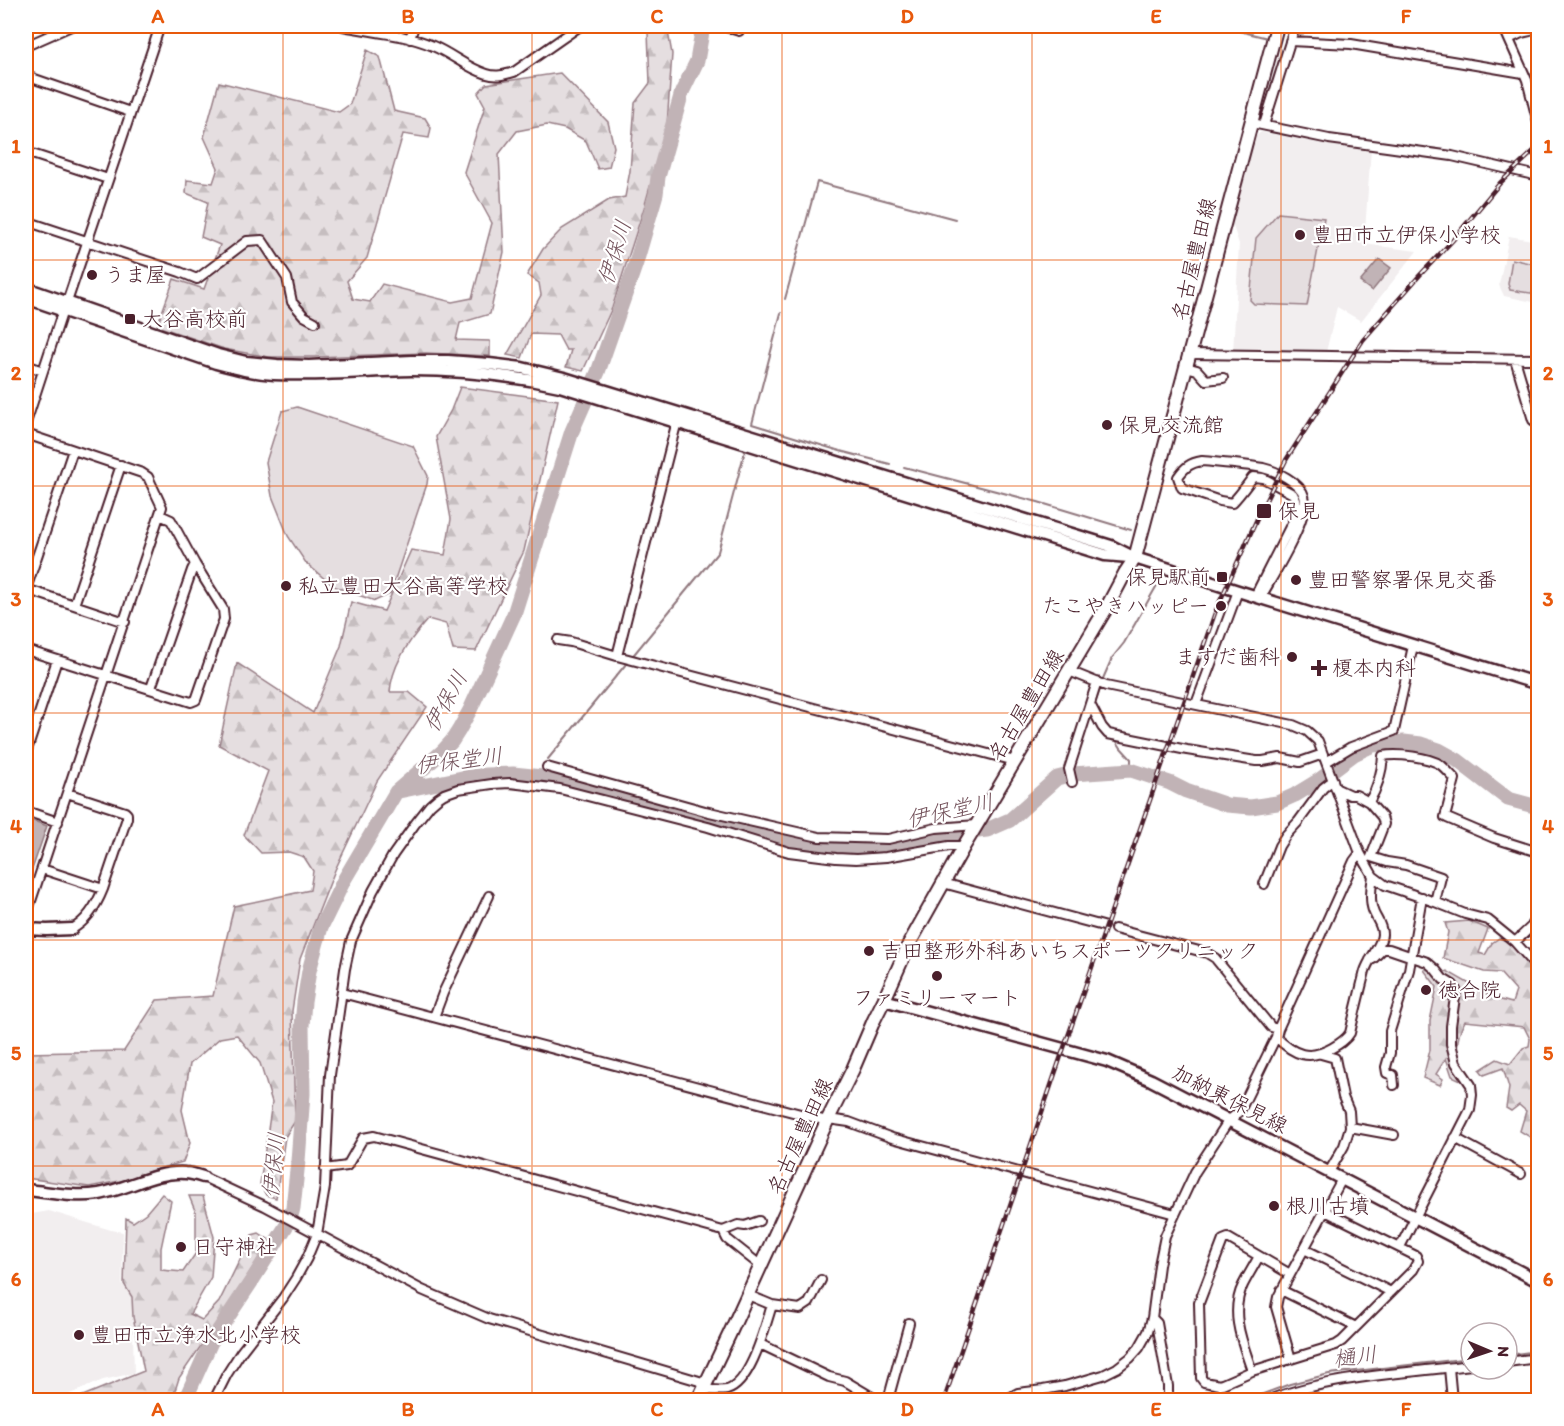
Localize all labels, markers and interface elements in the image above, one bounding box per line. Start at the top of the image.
text: A [151,4,165,28]
text: B [402,4,415,28]
text: C [651,4,664,28]
text: D [900,4,914,28]
text: E [1150,4,1162,28]
text: F [1401,4,1412,28]
text: 1 [11,134,21,158]
text: 1 [1543,134,1553,158]
street label: 名古屋豊田線 [1166,195,1221,323]
water label: 伊保川 [592,217,637,288]
place label: 豊田市立伊保小学校 [1312,222,1501,247]
marker: 豊田市立伊保小学校 [1293,228,1307,242]
place label: うま屋 [104,262,167,287]
marker: うま屋 [85,268,99,282]
place label: 大谷高校前 [142,306,247,331]
marker: 大谷高校前 [123,312,137,326]
text: 2 [11,361,22,385]
text: 2 [1543,361,1554,385]
place label: 保見交流館 [1119,412,1224,437]
marker: 保見交流館 [1100,418,1114,432]
place label: 保見 [1278,498,1320,523]
marker: 保見 [1255,502,1273,520]
place label: 保見駅前 [1126,564,1210,589]
place label: 豊田警察署保見交番 [1308,567,1497,592]
marker: 保見駅前 [1215,570,1229,584]
place label: 私立豊田大谷高等学校 [298,573,508,598]
marker: 豊田警察署保見交番 [1289,573,1303,587]
marker: 私立豊田大谷高等学校 [279,579,293,593]
text: 3 [11,587,22,611]
text: 3 [1543,587,1554,611]
place label: たこやきハッピー [1042,593,1209,618]
marker: たこやきハッピー [1214,599,1228,613]
street label: 名古屋豊田線 [982,644,1069,765]
place label: ますだ歯科 [1175,644,1280,669]
marker: ますだ歯科 [1285,650,1299,664]
place label: 榎本内科 [1332,655,1416,680]
marker: 榎本内科 [1310,659,1328,677]
water label: 伊保川 [418,666,473,737]
water label: 伊保堂川 [414,742,504,779]
water label: 伊保堂川 [904,788,996,833]
text: 4 [10,814,22,838]
text: 4 [1542,814,1554,838]
place label: 吉田整形外科あいちスポーツクリニック [881,938,1259,963]
marker: 吉田整形外科あいちスポーツクリニック [862,944,876,958]
marker: ファミリーマート [930,969,944,983]
place label: 徳合院 [1438,977,1501,1002]
marker: 徳合院 [1419,983,1433,997]
place label: ファミリーマート [853,985,1021,1010]
text: 5 [11,1041,22,1065]
text: 5 [1543,1041,1554,1065]
street label: 加納東保見線 [1168,1059,1292,1138]
street label: 名古屋豊田線 [762,1073,838,1198]
water label: 伊保川 [257,1131,290,1199]
place label: 根川古墳 [1286,1193,1370,1218]
marker: 根川古墳 [1267,1199,1281,1213]
place label: 日守神社 [193,1234,277,1259]
marker: 日守神社 [174,1240,188,1254]
text: 6 [11,1267,22,1291]
text: 6 [1543,1267,1554,1291]
north arrow [1459,1321,1519,1381]
place label: 豊田市立浄水北小学校 [91,1322,301,1347]
marker: 豊田市立浄水北小学校 [72,1328,86,1342]
water label: 樋川 [1332,1340,1379,1373]
text: N [1494,1346,1513,1357]
text: A [151,1397,165,1421]
text: B [402,1397,415,1421]
text: C [651,1397,664,1421]
text: D [900,1397,914,1421]
text: E [1150,1397,1162,1421]
text: F [1401,1397,1412,1421]

